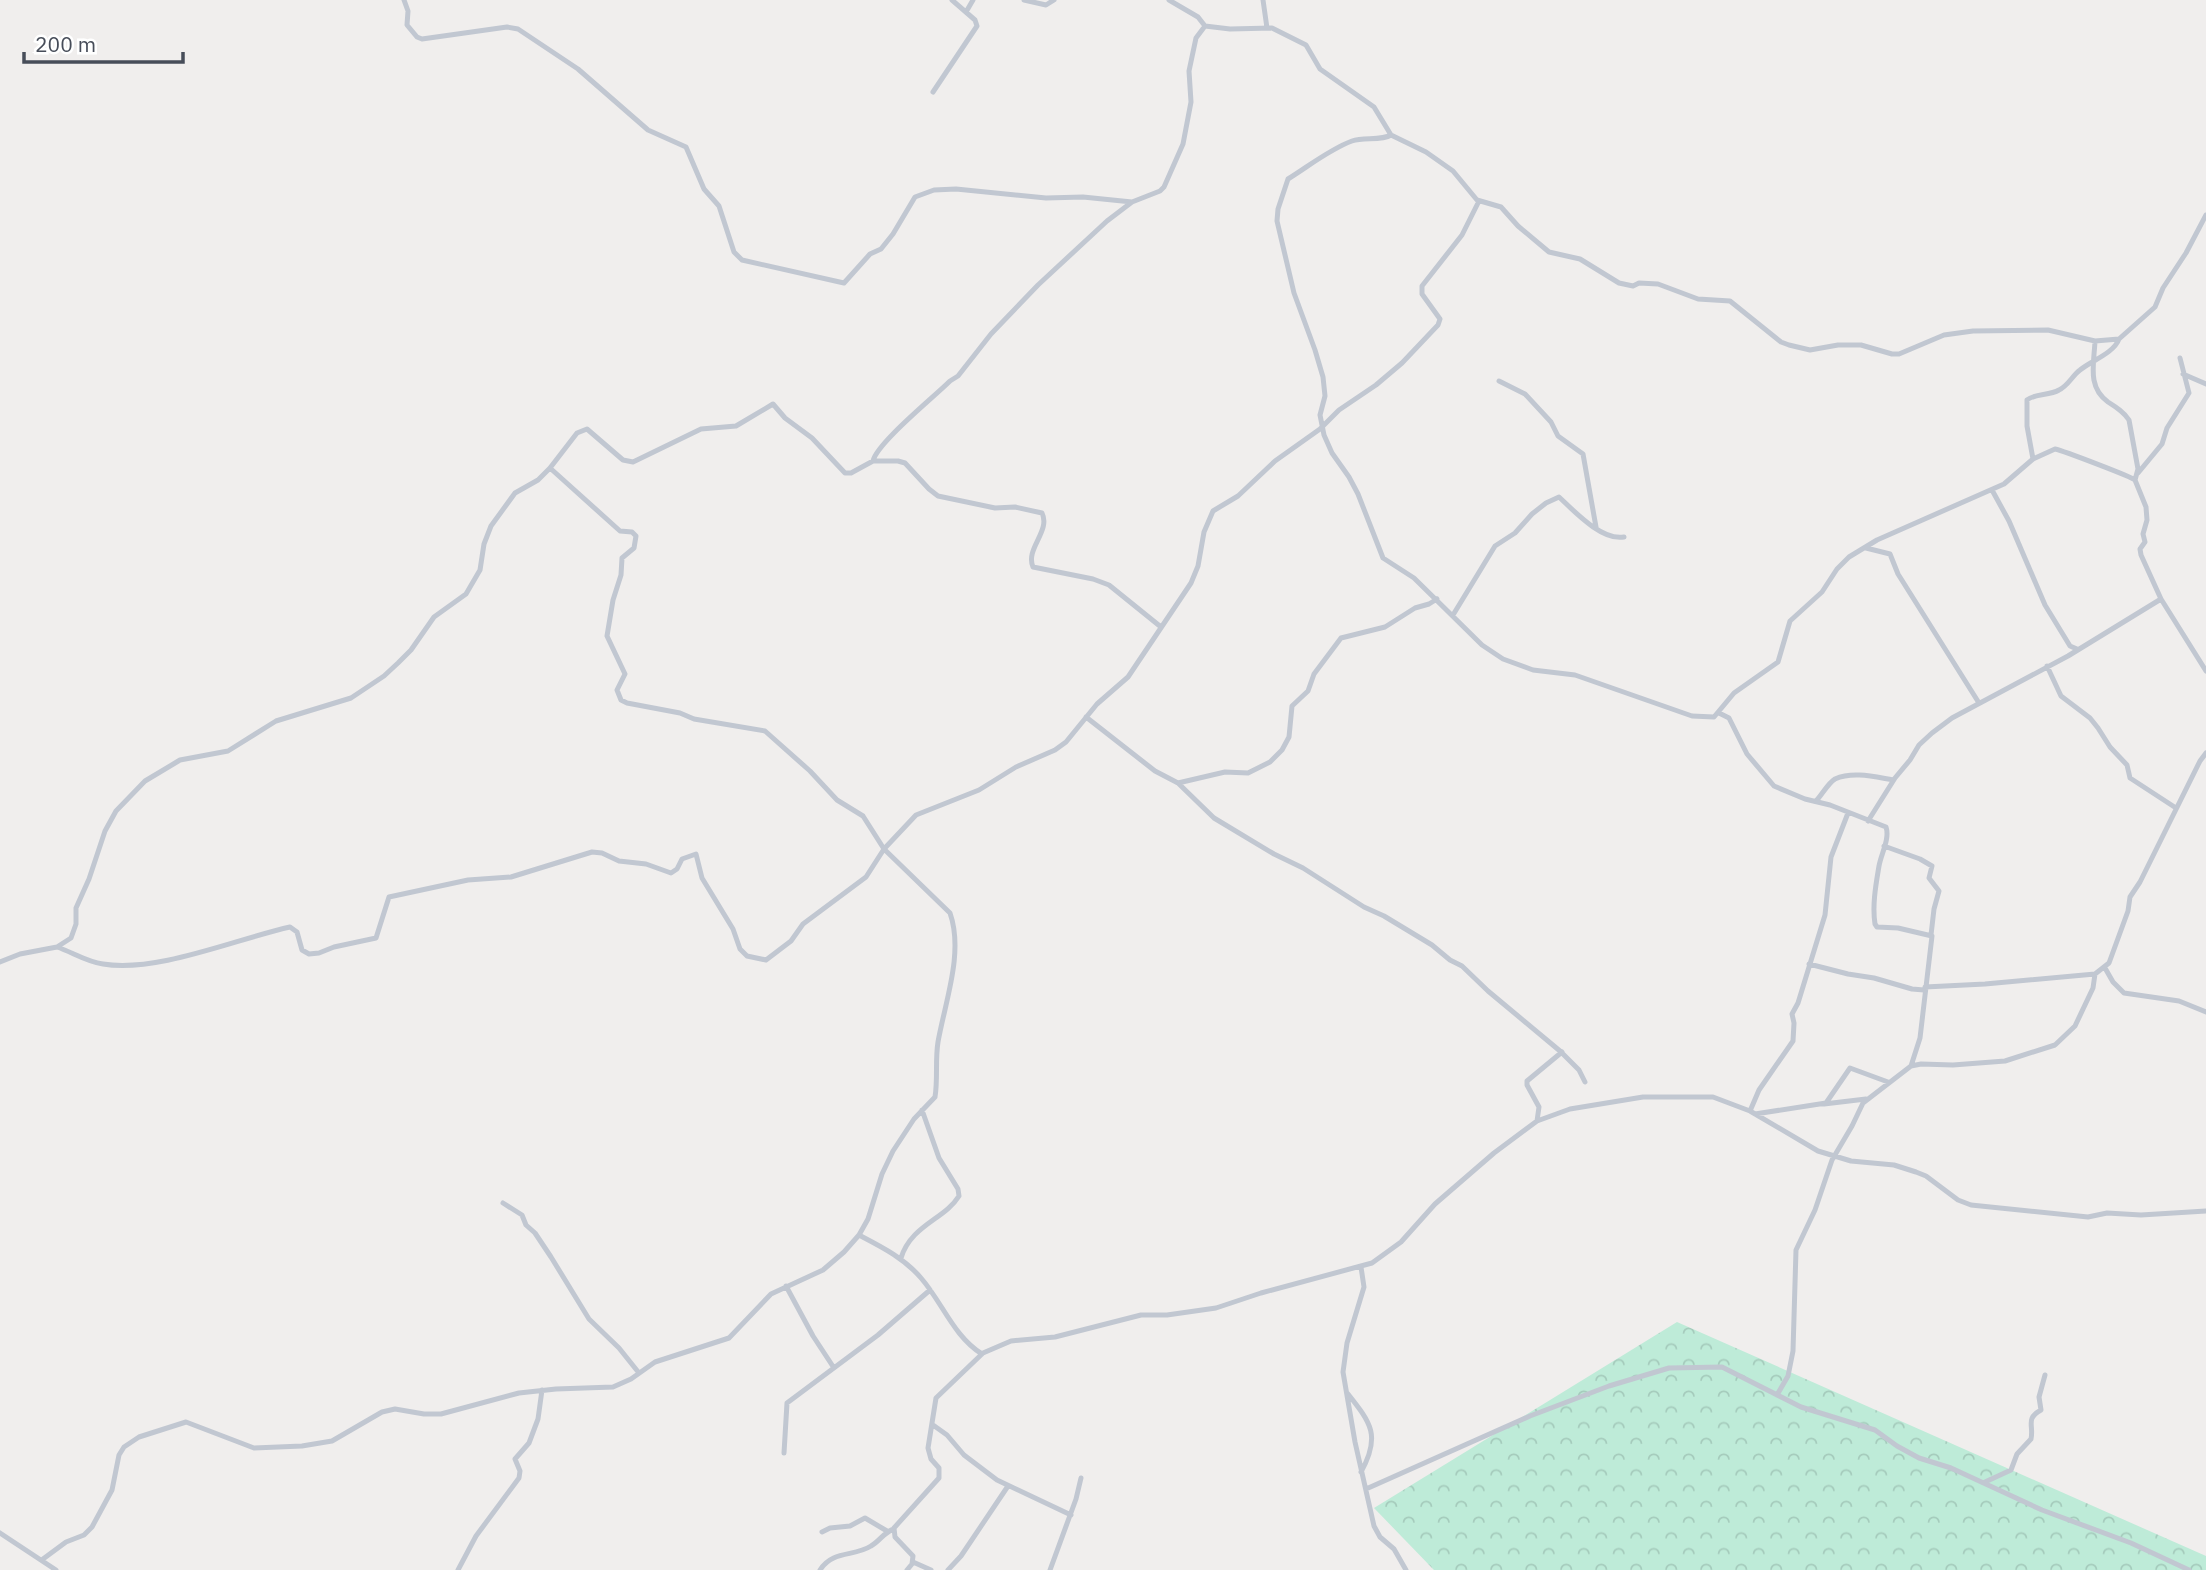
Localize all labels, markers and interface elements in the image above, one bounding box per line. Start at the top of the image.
scale bar [24,21,184,65]
text: 200 m [35,30,96,58]

